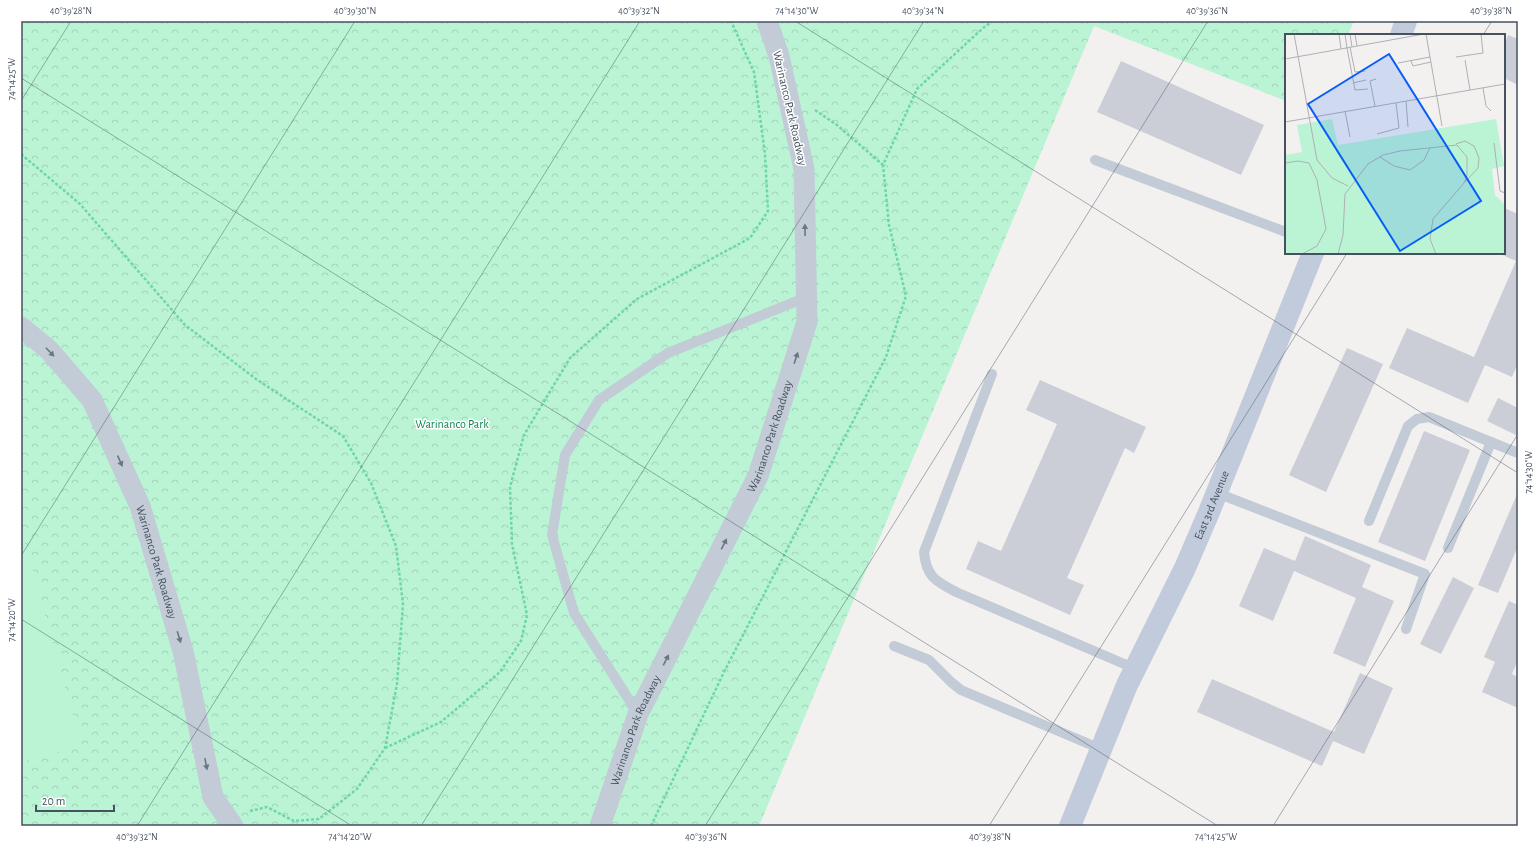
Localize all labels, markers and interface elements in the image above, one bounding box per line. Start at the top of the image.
text: 40°39'28"N [50,6,92,16]
text: 40°39'30"N [334,6,376,16]
text: 40°39'32"N [618,6,660,16]
text: 74°14'30"W [775,6,819,16]
text: 40°39'34"N [902,6,944,16]
text: 40°39'36"N [1186,6,1228,16]
text: 40°39'38"N [1470,6,1512,16]
inset map [1285,34,1505,254]
street label: Warinanco Park Roadway [770,49,809,167]
text: 74°14'25"W [7,58,17,100]
one-way arrow [802,223,808,236]
one-way arrow [46,347,55,358]
one-way arrow [793,351,799,363]
street label: Warinanco Park Roadway [745,379,795,494]
park label: Warinanco Park [415,418,489,430]
text: 74°14'30"W [1524,450,1534,494]
one-way arrow [117,455,123,466]
street label: East 3rd Avenue [1192,469,1231,541]
street label: Warinanco Park Roadway [134,504,179,620]
one-way arrow [721,538,727,549]
text: 74°14'20"W [7,598,17,642]
one-way arrow [176,631,182,643]
one-way arrow [662,654,669,666]
street label: Warinanco Park Roadway [608,673,663,787]
one-way arrow [203,758,209,770]
scale bar [36,787,114,813]
text: 20 m [42,795,65,807]
text: 40°39'32"N [116,832,158,842]
text: 74°14'20"W [328,832,372,842]
text: 40°39'36"N [685,832,727,842]
text: 40°39'38"N [969,832,1011,842]
text: 74°14'25"W [1195,832,1237,842]

